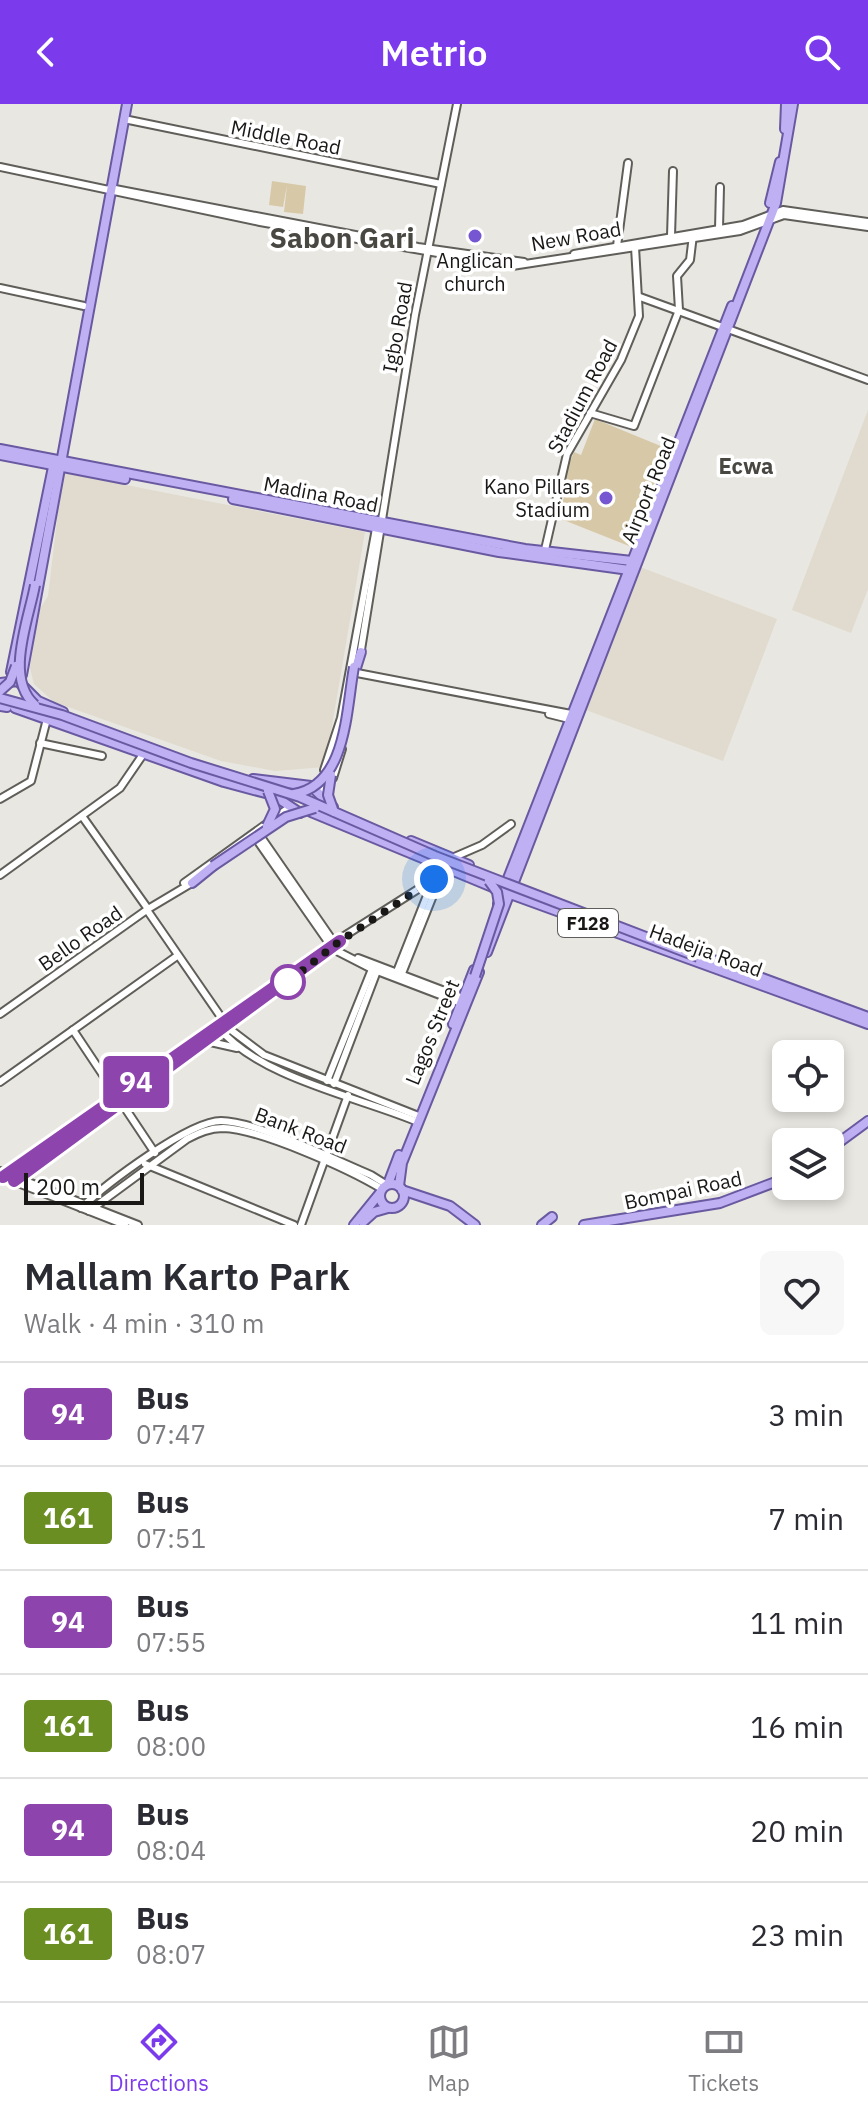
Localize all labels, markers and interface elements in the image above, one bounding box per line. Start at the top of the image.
text: Metrio [380,29,488,76]
icon: back [24,30,68,74]
icon: search [800,30,844,74]
street label: Middle Road [229,113,343,161]
street label: New Road [529,215,623,257]
district label: Sabon Gari [270,219,414,256]
marker: Anglican church [466,227,484,245]
place label: Anglican church [436,247,514,297]
street label: Igbo Road [376,279,418,375]
street label: Stadium Road [541,334,623,458]
street label: Airport Road [614,433,682,547]
district label: Ecwa [718,451,774,480]
street label: Madina Road [261,470,381,518]
place label: Kano Pillars Stadium [484,473,590,523]
marker: Kano Pillars Stadium [597,489,615,507]
your location [414,859,454,899]
street label: Bello Road [33,899,127,977]
road number: F128 [558,909,618,937]
street label: Hadejia Road [646,917,766,983]
unlabelled marker [271,965,305,999]
street label: Lagos Street [399,975,465,1089]
map controls [772,1040,844,1200]
button: locate [772,1040,844,1112]
line badge: 94 [100,1056,172,1108]
text: 94 [119,1063,153,1100]
street label: Bank Road [251,1100,351,1160]
button: layers [772,1128,844,1200]
street label: Bompai Road [622,1164,744,1216]
scale bar [24,1169,144,1205]
text: 200 m [36,1172,100,1201]
text: Mallam Karto Park [24,1251,350,1300]
button: heart [760,1251,844,1335]
text: Walk · 4 min · 310 m [24,1306,264,1340]
text: Bus [136,1378,189,1417]
text: 94 [51,1395,85,1432]
text: 3 min [768,1395,844,1434]
text: 07:47 [136,1417,206,1451]
text: Bus [136,1482,189,1521]
text: 161 [43,1499,93,1536]
text: 7 min [768,1499,844,1538]
text: 07:51 [136,1521,206,1555]
text: Bus [136,1586,189,1625]
text: 94 [51,1603,85,1640]
text: 11 min [750,1603,844,1642]
text: 07:55 [136,1625,206,1659]
text: Bus [136,1690,189,1729]
text: 161 [43,1707,93,1744]
text: 16 min [750,1707,844,1746]
text: 08:00 [136,1729,206,1763]
text: Bus [136,1794,189,1833]
text: 94 [51,1811,85,1848]
text: 20 min [750,1811,844,1850]
text: 08:04 [136,1833,206,1867]
text: Bus [136,1898,189,1937]
text: 161 [43,1915,93,1952]
text: 23 min [750,1915,844,1954]
text: 08:07 [136,1937,206,1971]
tab: Directions [109,2020,209,2097]
tab: Map [427,2020,471,2097]
tab: Tickets [688,2020,759,2097]

